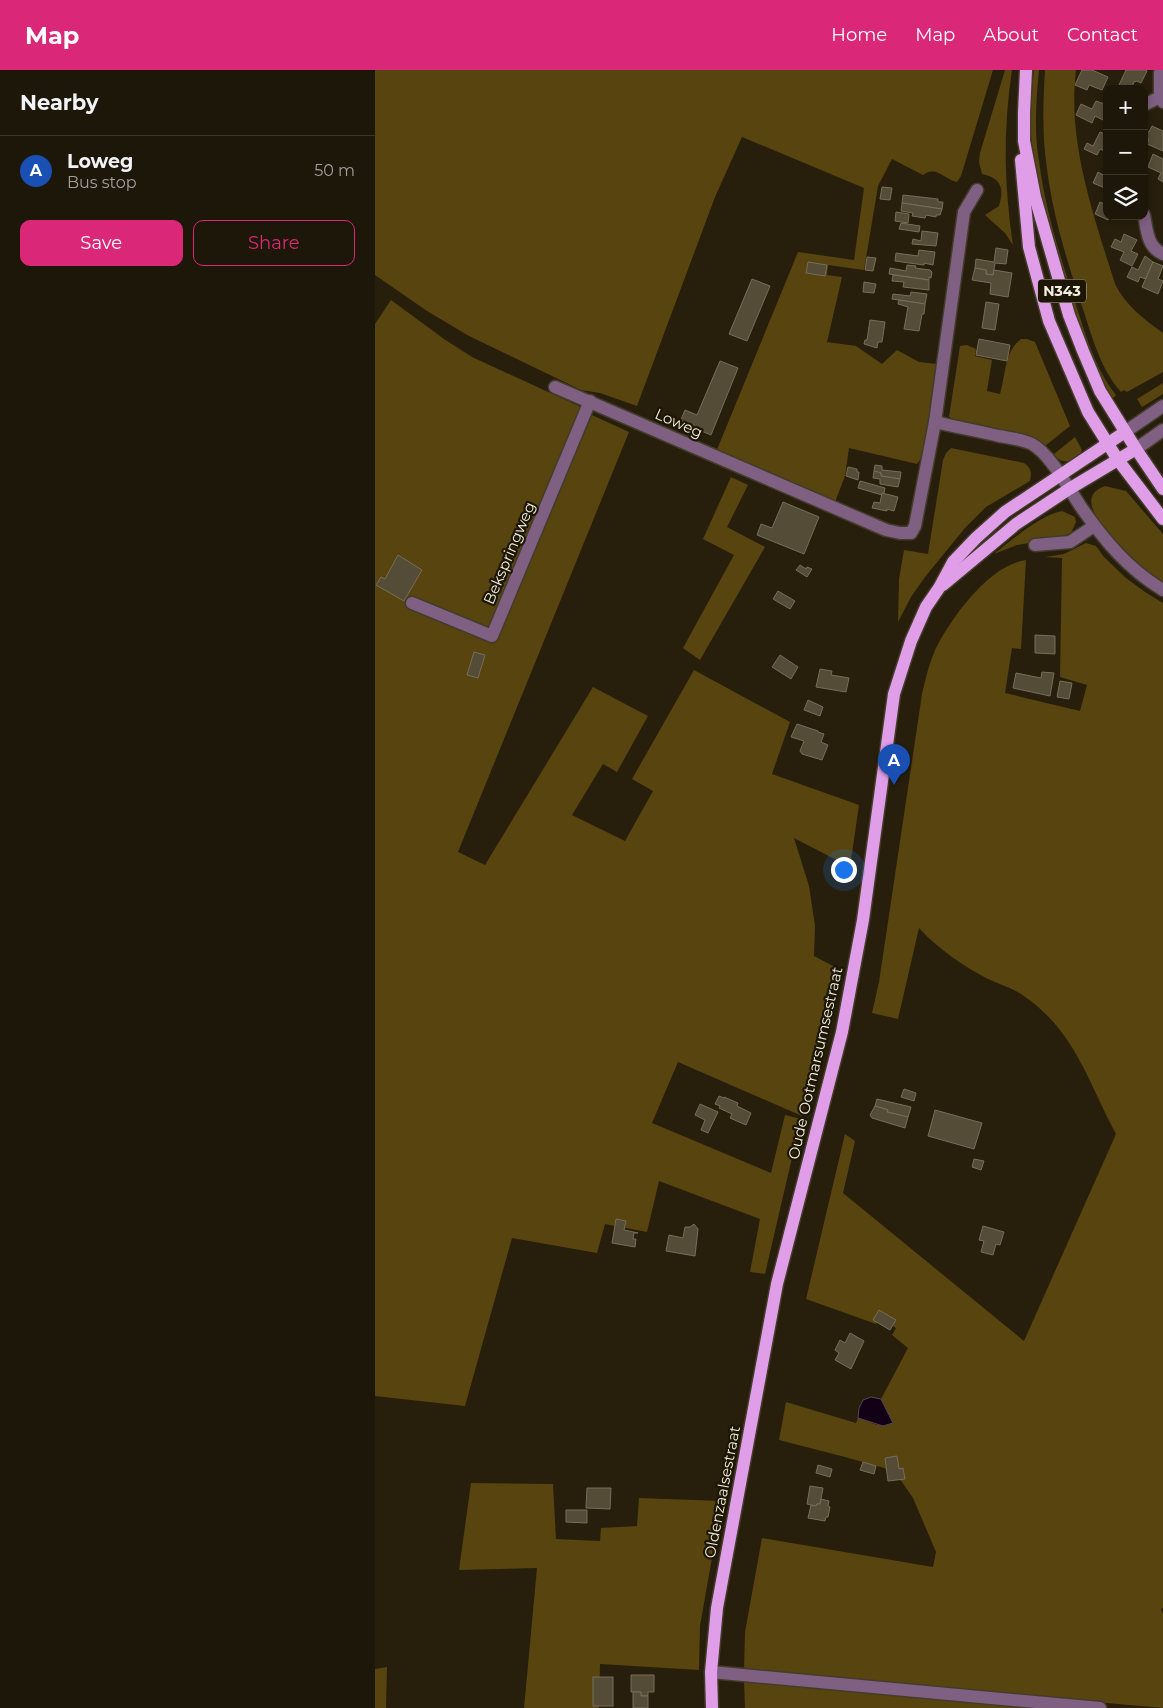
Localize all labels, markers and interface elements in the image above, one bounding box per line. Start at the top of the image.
text: Map [25,21,79,50]
text: Home [831,24,887,46]
text: Map [915,24,955,46]
text: About [983,24,1039,46]
text: Contact [1067,24,1138,46]
map controls [1103,85,1148,220]
button: + [1103,85,1148,130]
text: Nearby [20,90,99,115]
button: − [1103,130,1148,175]
text: Loweg [67,150,133,173]
text: A [30,161,42,180]
text: 50 m [314,161,355,180]
text: Bus stop [67,173,137,192]
button: layers [1103,175,1148,220]
button: Save [20,220,183,266]
button: Share [193,220,355,266]
road number: N343 [1038,280,1086,302]
street label: Loweg [652,404,706,442]
street label: Bekspringweg [479,499,539,607]
pin: A [878,744,910,785]
your location [831,857,857,883]
street label: Oude Ootmarsumsestraat [784,965,846,1161]
street label: Oldenzaalsestraat [700,1424,744,1560]

